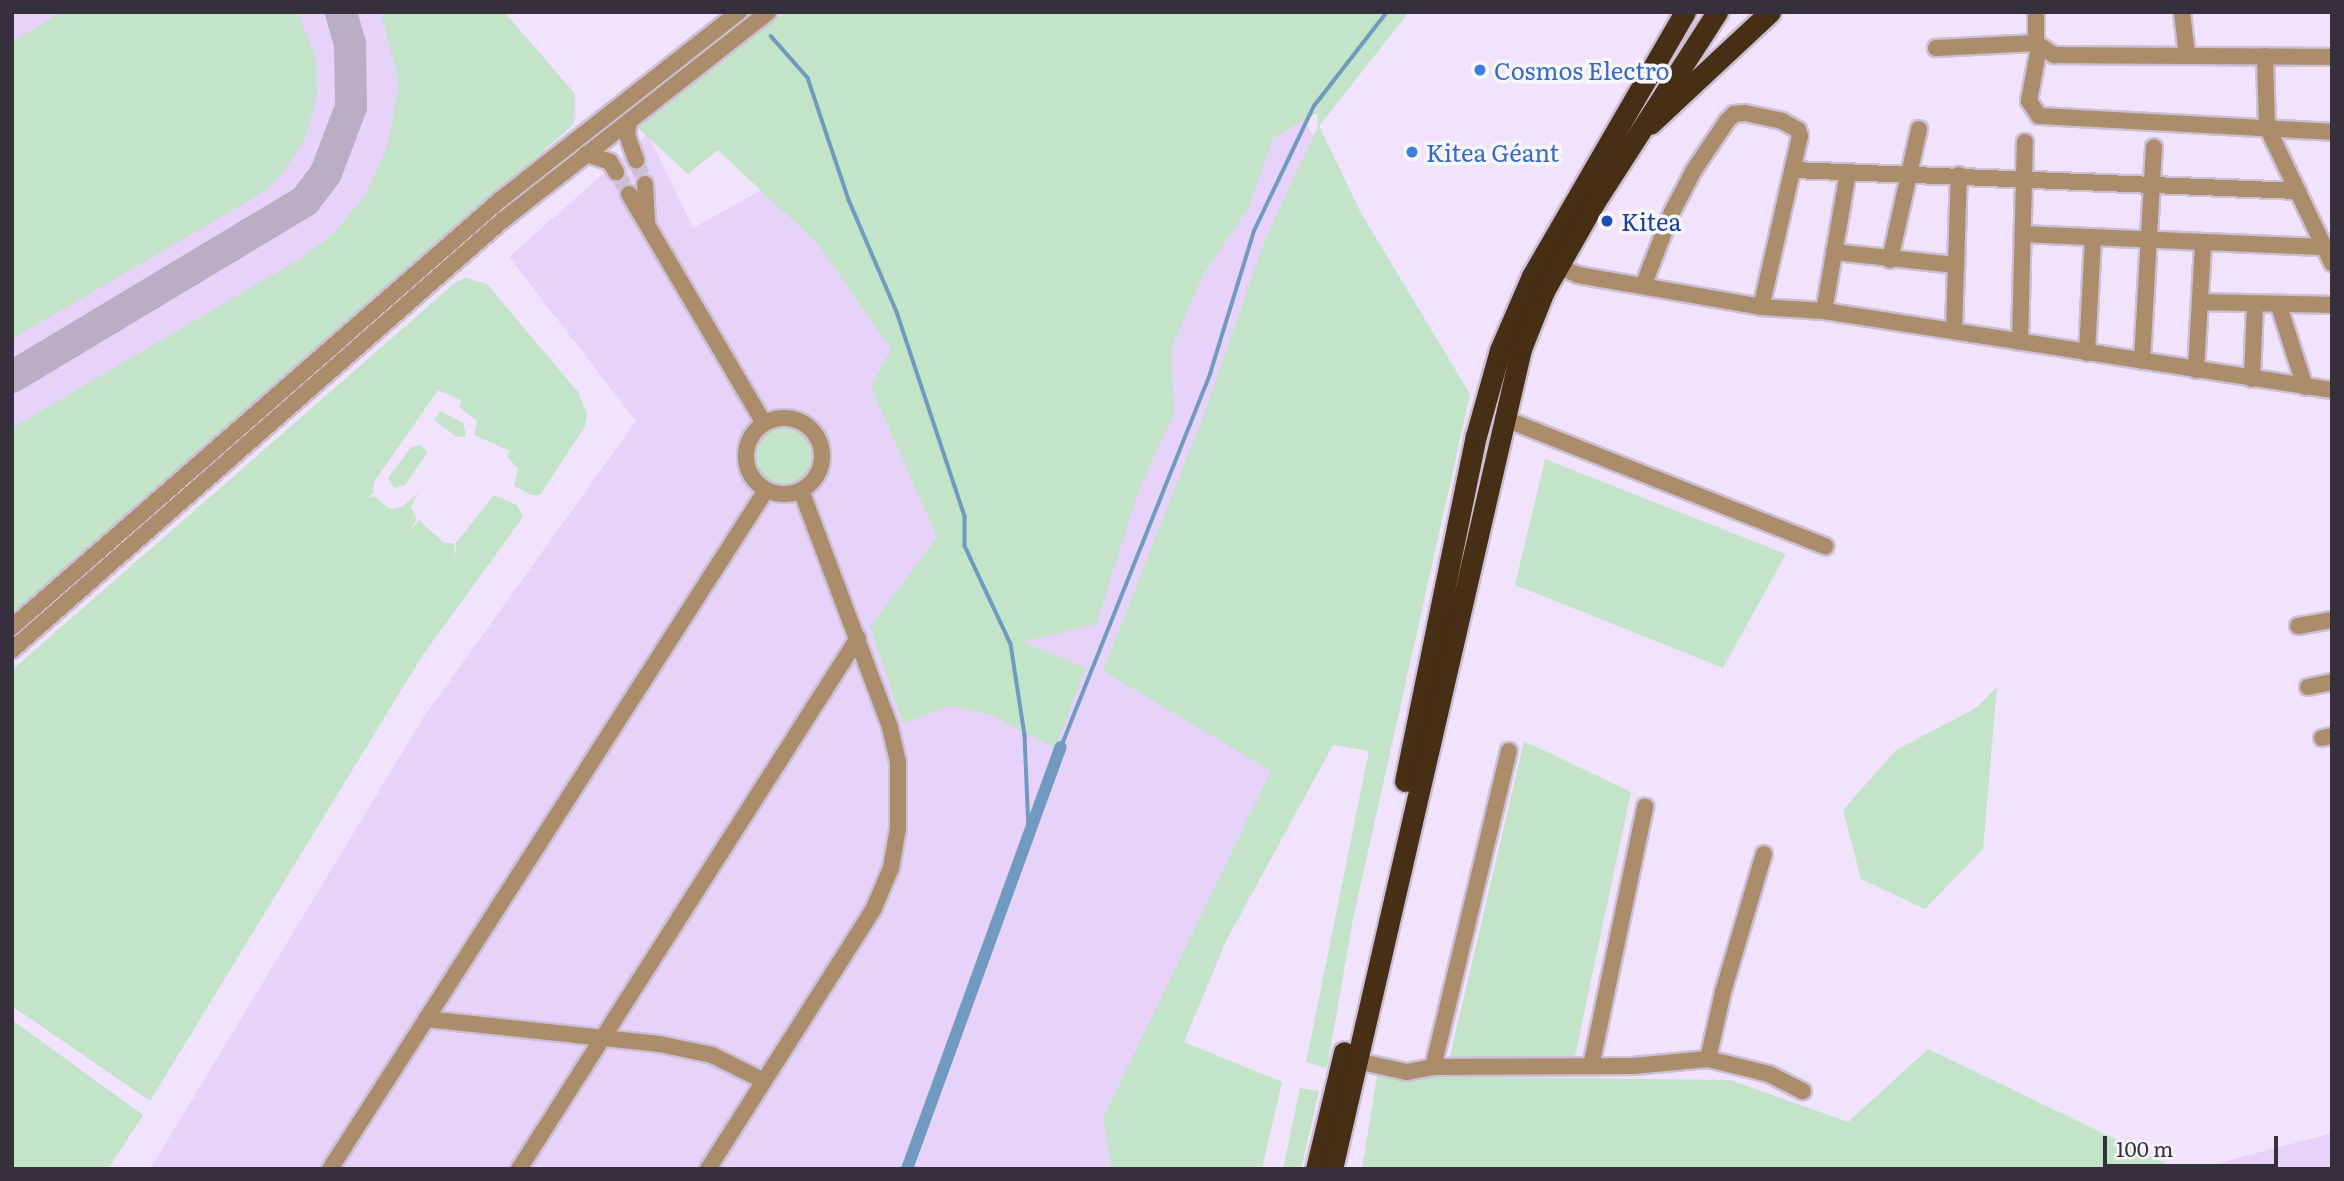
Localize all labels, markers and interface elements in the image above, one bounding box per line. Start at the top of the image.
place label: Cosmos Electro [1494,56,1670,84]
marker: Cosmos Electro [1472,62,1488,78]
place label: Kitea Géant [1426,138,1559,166]
marker: Kitea Géant [1404,144,1420,160]
place label: Kitea [1621,207,1681,235]
marker: Kitea [1599,213,1615,229]
scale bar [2106,1122,2281,1166]
text: 100 m [2116,1132,2173,1163]

